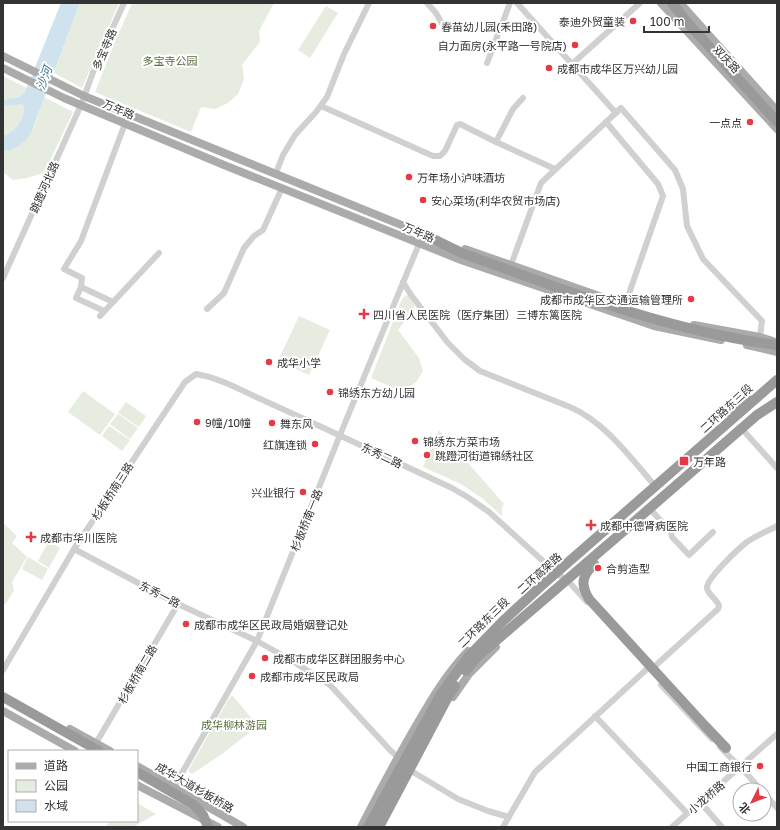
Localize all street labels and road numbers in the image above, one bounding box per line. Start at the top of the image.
street label: 多宝寺路 [89,26,119,72]
street label: 双庆路 [711,42,743,76]
street label: 万年路 [101,97,137,121]
street label: 跳蹬河北路 [27,159,61,215]
street label: 万年路 [401,220,437,244]
street label: 二环路东三段 [697,381,755,435]
street label: 东秀二路 [359,440,405,470]
street label: 杉板桥南三路 [89,460,135,522]
street label: 杉板桥南一路 [288,487,324,553]
street label: 二环高架路 [514,550,564,596]
street label: 东秀一路 [137,578,183,610]
street label: 二环路东三段 [455,594,511,650]
street label: 杉板桥南二路 [115,642,159,706]
street label: 成华大道杉板桥路 [154,759,236,815]
street label: 小龙桥路 [685,778,727,816]

